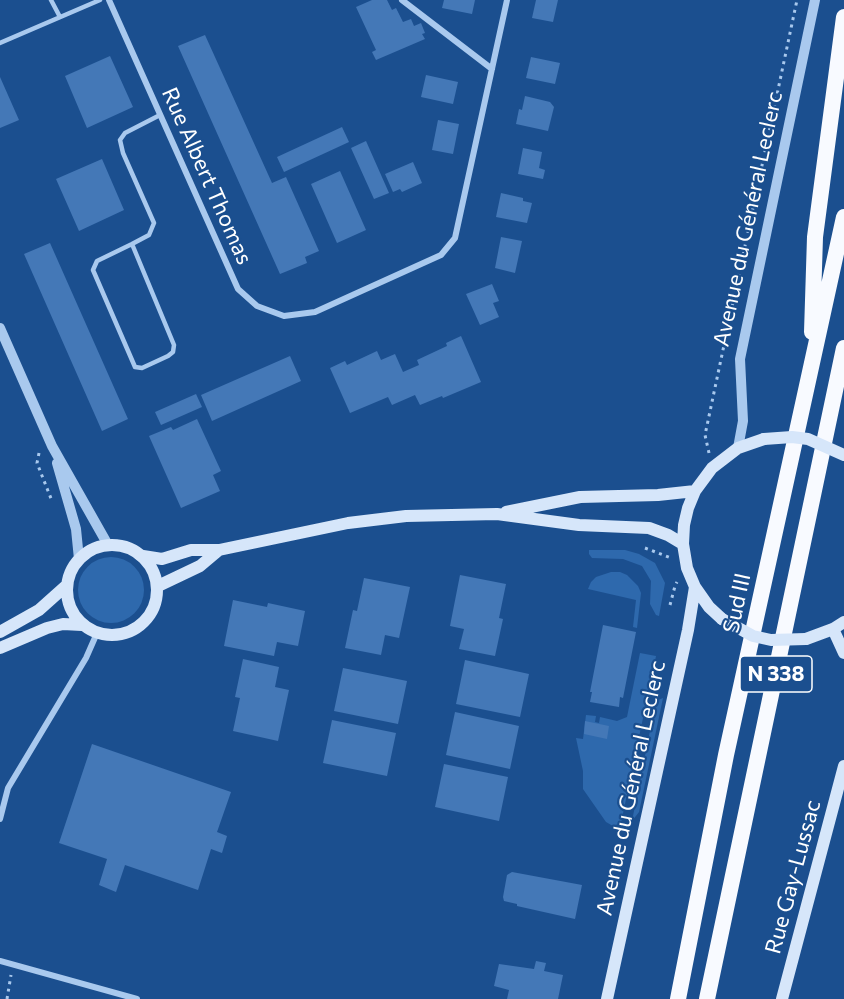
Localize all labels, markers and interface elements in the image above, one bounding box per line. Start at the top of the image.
street label: Rue Albert Thomas [156,84,258,268]
street label: Avenue du Général Leclerc [708,89,788,349]
street label: Sud III [718,571,756,635]
road number: N 338 [740,656,812,692]
street label: Avenue du Général Leclerc [591,658,671,918]
street label: Rue Gay-Lussac [760,797,826,957]

